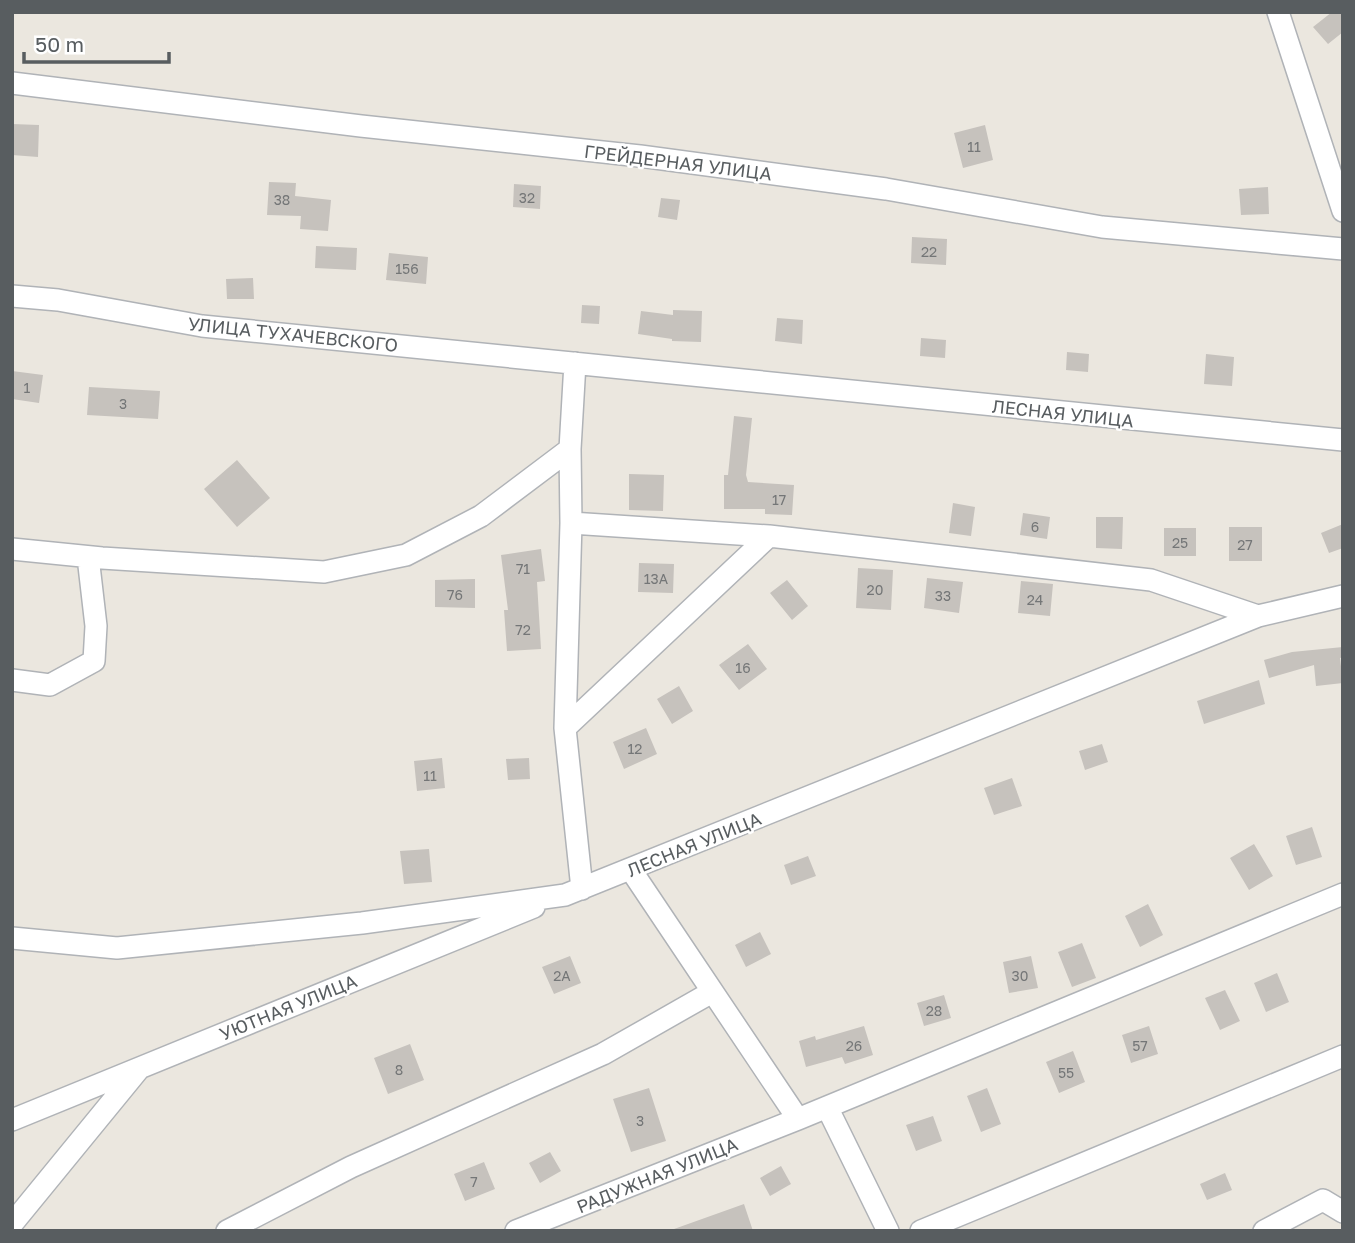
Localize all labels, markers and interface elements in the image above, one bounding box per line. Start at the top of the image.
scale bar [24,21,170,65]
text: 50 m [35,31,84,57]
house number: 11 [967,138,981,155]
street label: ГРЕЙДЕРНАЯ УЛИЦА [583,140,773,184]
house number: 32 [519,189,535,206]
house number: 38 [274,191,290,208]
house number: 22 [921,243,937,260]
house number: 156 [395,260,419,277]
street label: УЛИЦА ТУХАЧЕВСКОГО [187,312,399,356]
house number: 1 [24,379,31,396]
house number: 3 [119,395,127,412]
street label: ЛЕСНАЯ УЛИЦА [991,395,1135,431]
house number: 17 [772,491,786,508]
house number: 6 [1031,518,1039,535]
house number: 25 [1172,534,1188,551]
house number: 27 [1237,536,1253,553]
house number: 71 [516,560,530,577]
house number: 13А [644,570,669,587]
house number: 20 [867,581,883,598]
house number: 76 [447,586,463,603]
house number: 33 [935,587,951,604]
house number: 24 [1027,591,1043,608]
house number: 72 [515,621,531,638]
house number: 16 [735,659,751,676]
house number: 12 [628,740,642,757]
house number: 11 [423,767,437,784]
street label: ЛЕСНАЯ УЛИЦА [624,807,764,881]
house number: 2А [553,967,571,984]
house number: 30 [1012,967,1028,984]
street label: УЮТНАЯ УЛИЦА [216,969,360,1045]
house number: 28 [926,1002,942,1019]
house number: 26 [846,1037,862,1054]
house number: 57 [1132,1037,1148,1054]
house number: 8 [395,1061,403,1078]
house number: 55 [1058,1064,1074,1081]
house number: 3 [636,1112,644,1129]
street label: РАДУЖНАЯ УЛИЦА [573,1133,741,1217]
house number: 7 [470,1173,478,1190]

